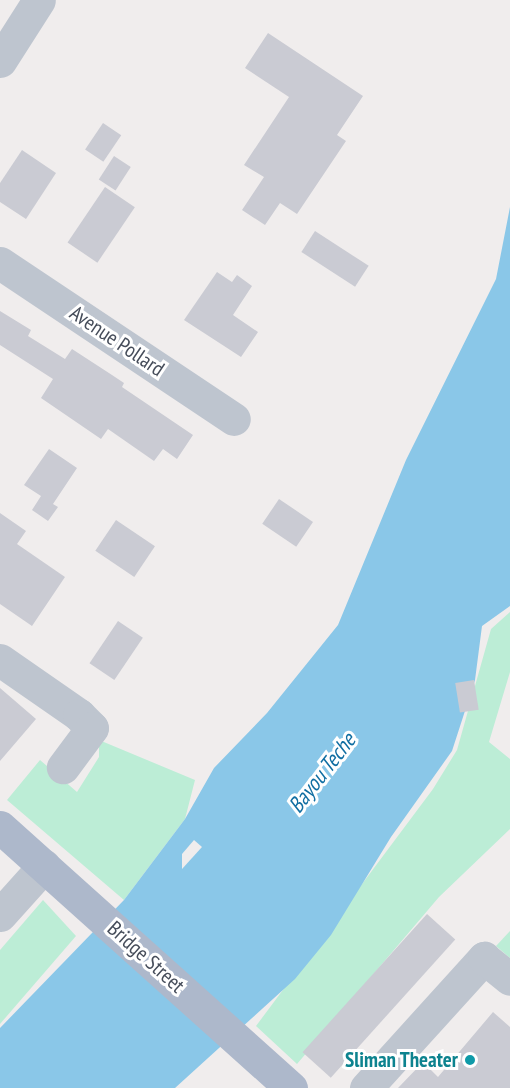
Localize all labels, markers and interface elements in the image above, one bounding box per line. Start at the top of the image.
street label: Avenue Pollard [65,300,169,382]
water label: Bayou Teche [283,728,361,818]
street label: Bridge Street [102,916,190,998]
place label: Sliman Theater [344,1047,458,1073]
marker: Sliman Theater [463,1053,477,1067]

